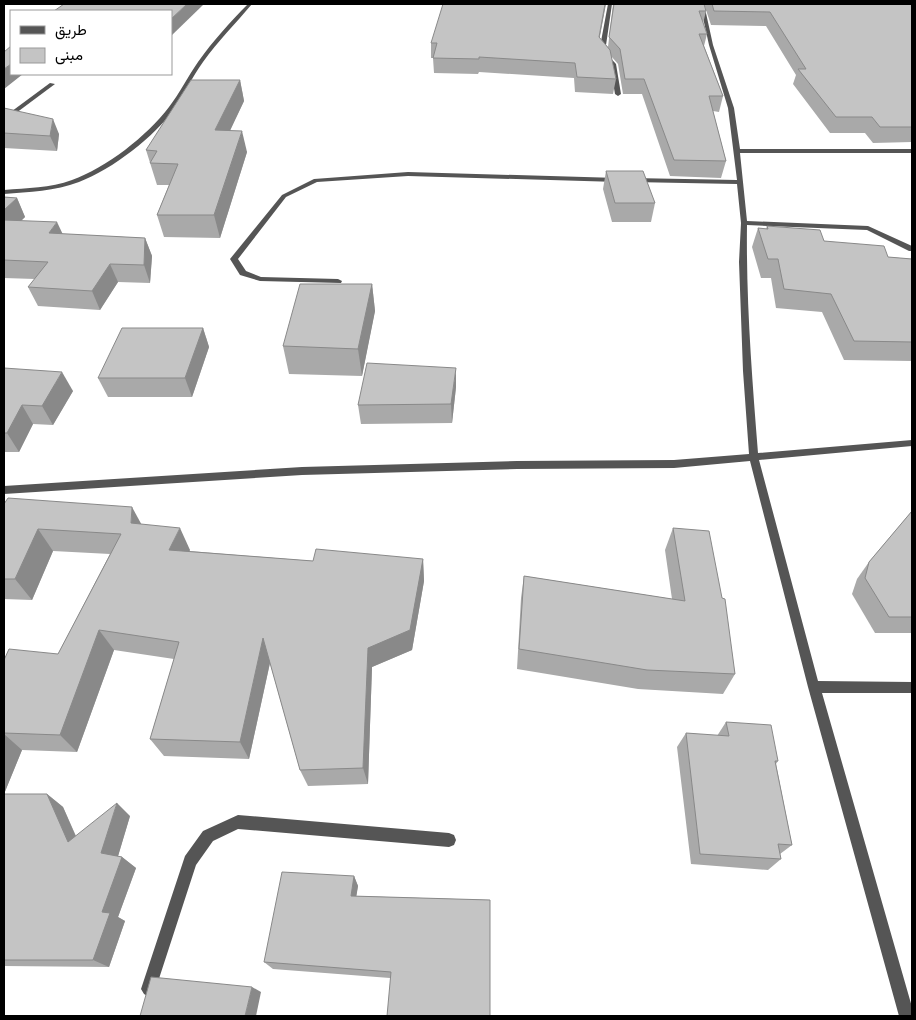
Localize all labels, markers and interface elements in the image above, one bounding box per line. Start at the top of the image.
legend [10,10,172,75]
text: طريق [55,20,87,40]
text: مبنى [55,45,83,65]

